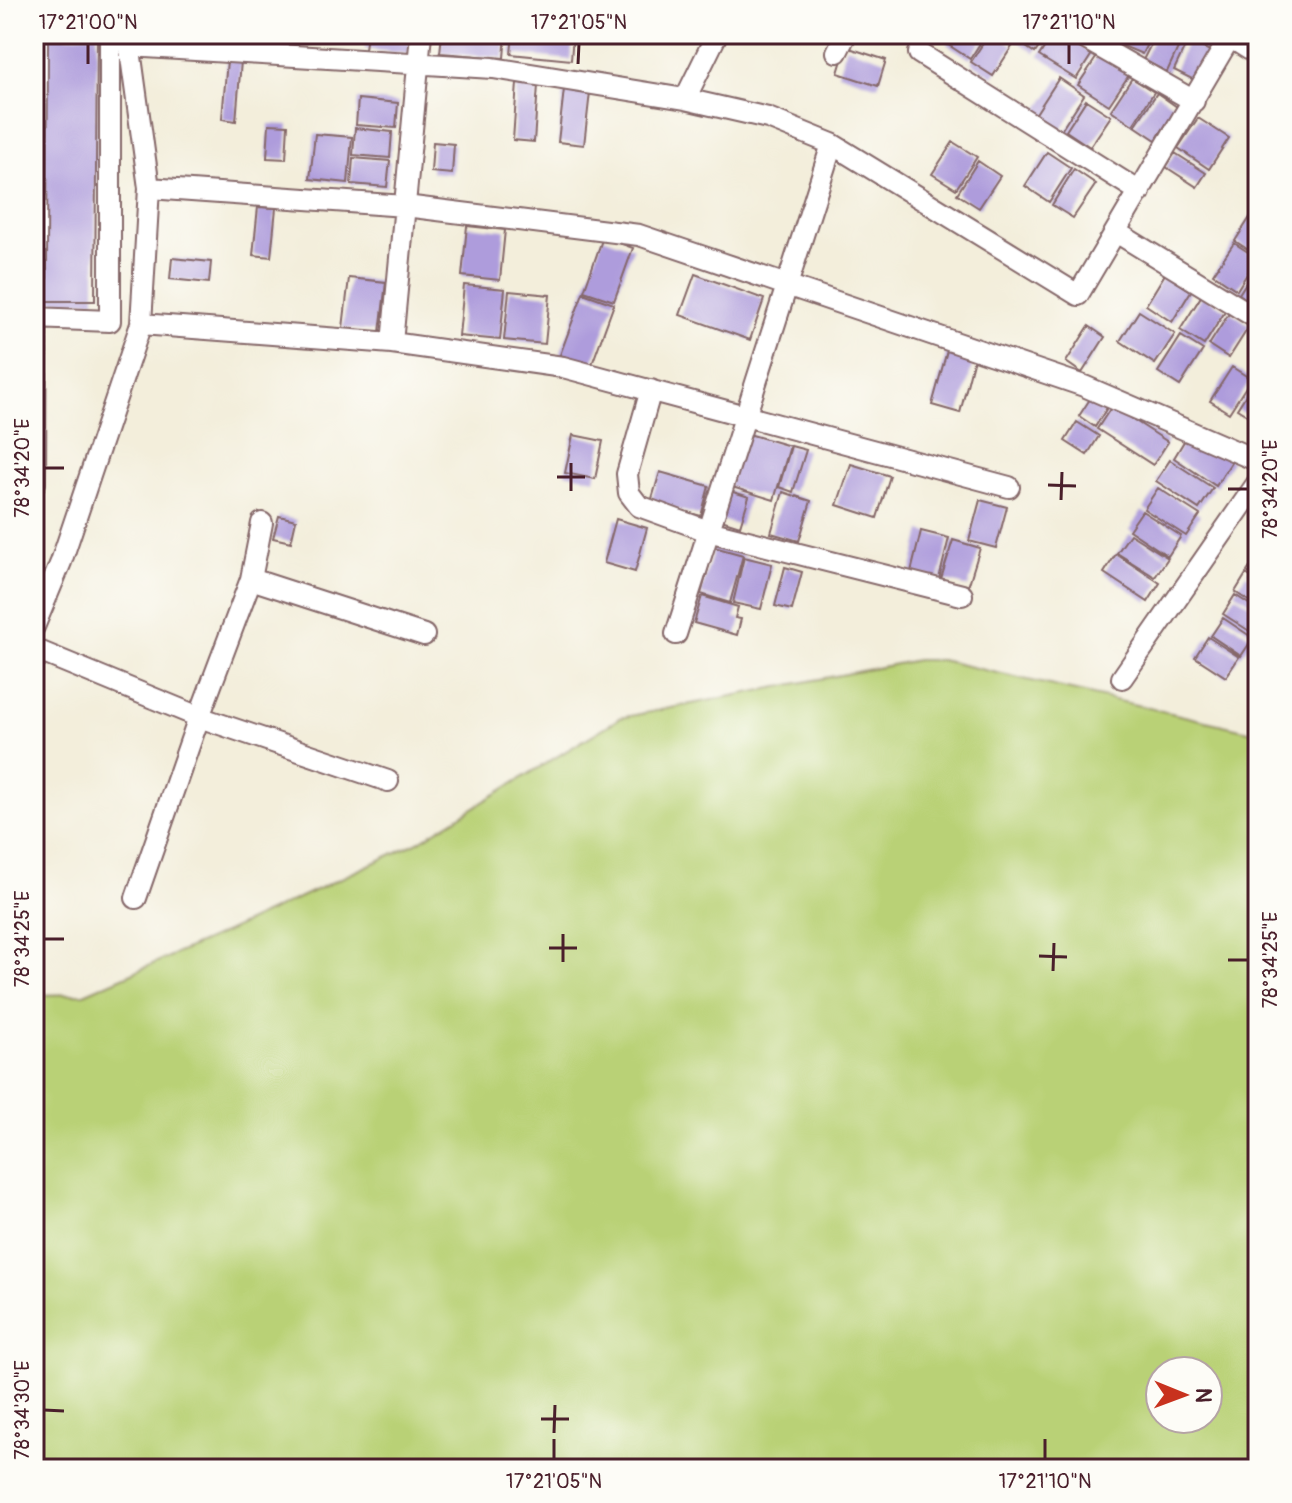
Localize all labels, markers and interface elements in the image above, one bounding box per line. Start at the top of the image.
text: 17°21'00"N [38,10,138,35]
text: 17°21'05"N [531,10,627,35]
text: 17°21'10"N [1022,10,1116,35]
text: 78°34'20"E [10,418,35,518]
text: 78°34'20"E [1258,439,1283,539]
text: 78°34'25"E [10,891,35,987]
text: 78°34'25"E [1258,912,1283,1008]
north arrow [1144,1355,1224,1435]
text: 78°34'30"E [10,1360,35,1460]
text: N [1189,1388,1217,1403]
text: 17°21'05"N [506,1469,602,1494]
text: 17°21'10"N [998,1469,1092,1494]

